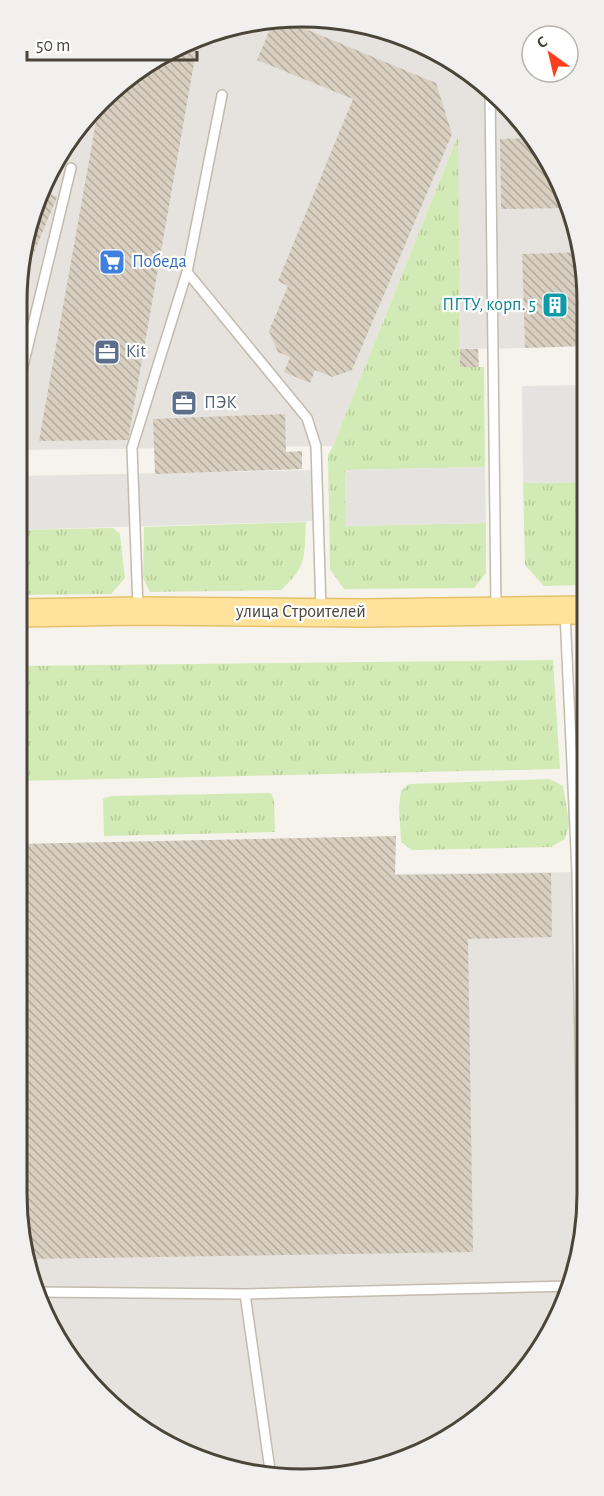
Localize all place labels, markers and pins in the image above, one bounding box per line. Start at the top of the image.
supermarket icon: Победа [97,247,127,277]
place label: Победа [132,252,187,271]
building icon: ПГТУ, корп. 5 [540,290,570,320]
place label: ПГТУ, корп. 5 [442,296,536,314]
office icon: Kit [92,337,122,367]
place label: Kit [126,343,146,361]
office icon: ПЭК [169,388,199,418]
place label: ПЭК [204,394,237,412]

